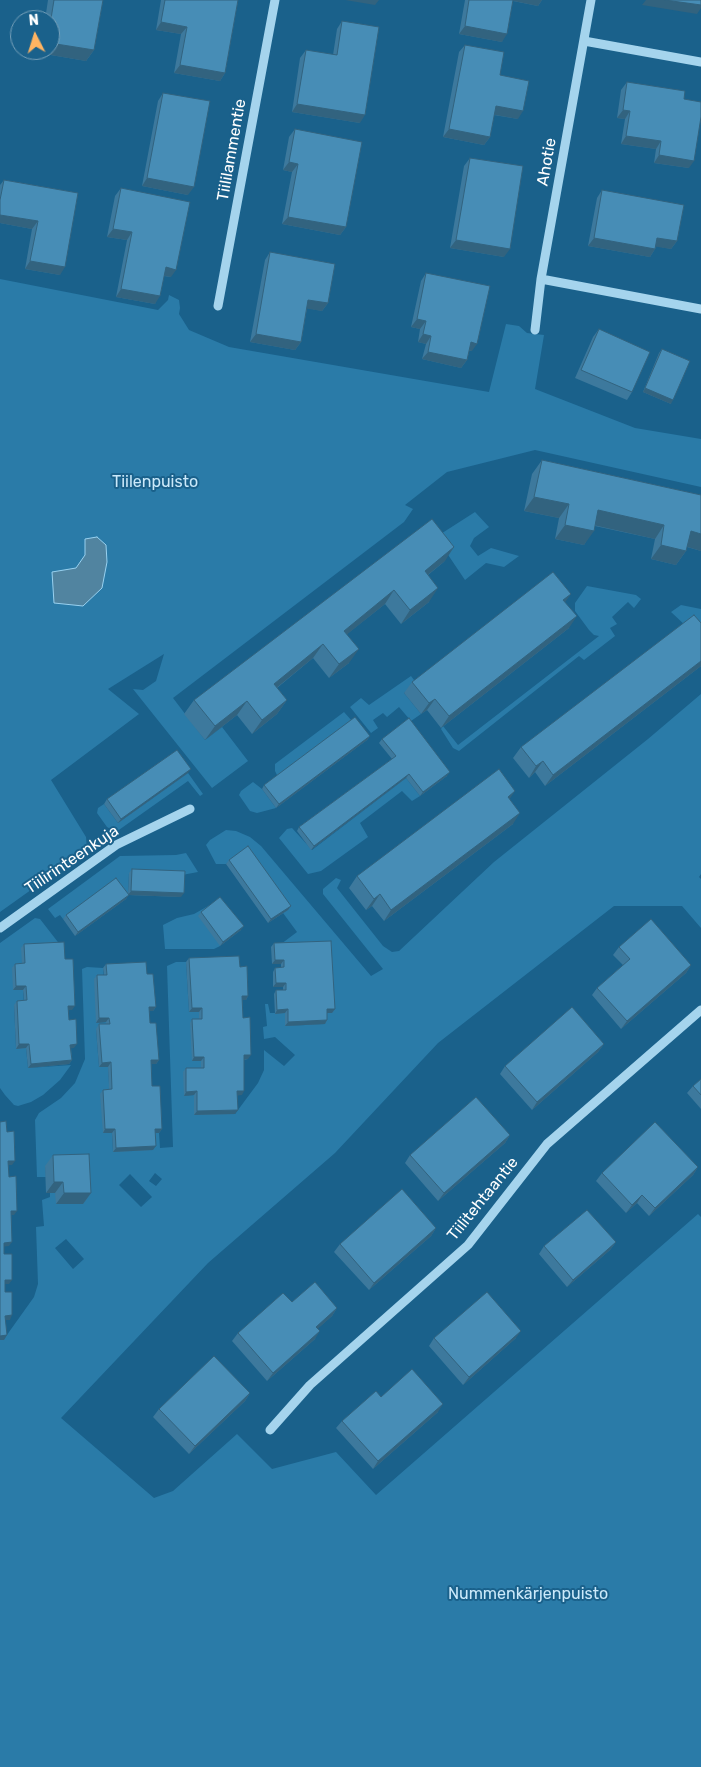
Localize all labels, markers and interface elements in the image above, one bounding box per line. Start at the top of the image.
north arrow [10,10,60,60]
text: N [28,12,39,29]
street label: Tiililammentie [214,97,250,203]
street label: Ahotie [533,136,561,188]
park label: Tiilenpuisto [112,472,198,492]
street label: Tiilirinteenkuja [21,822,123,898]
street label: Tiilitehtaantie [443,1153,523,1245]
park label: Nummenkärjenpuisto [448,1584,608,1604]

